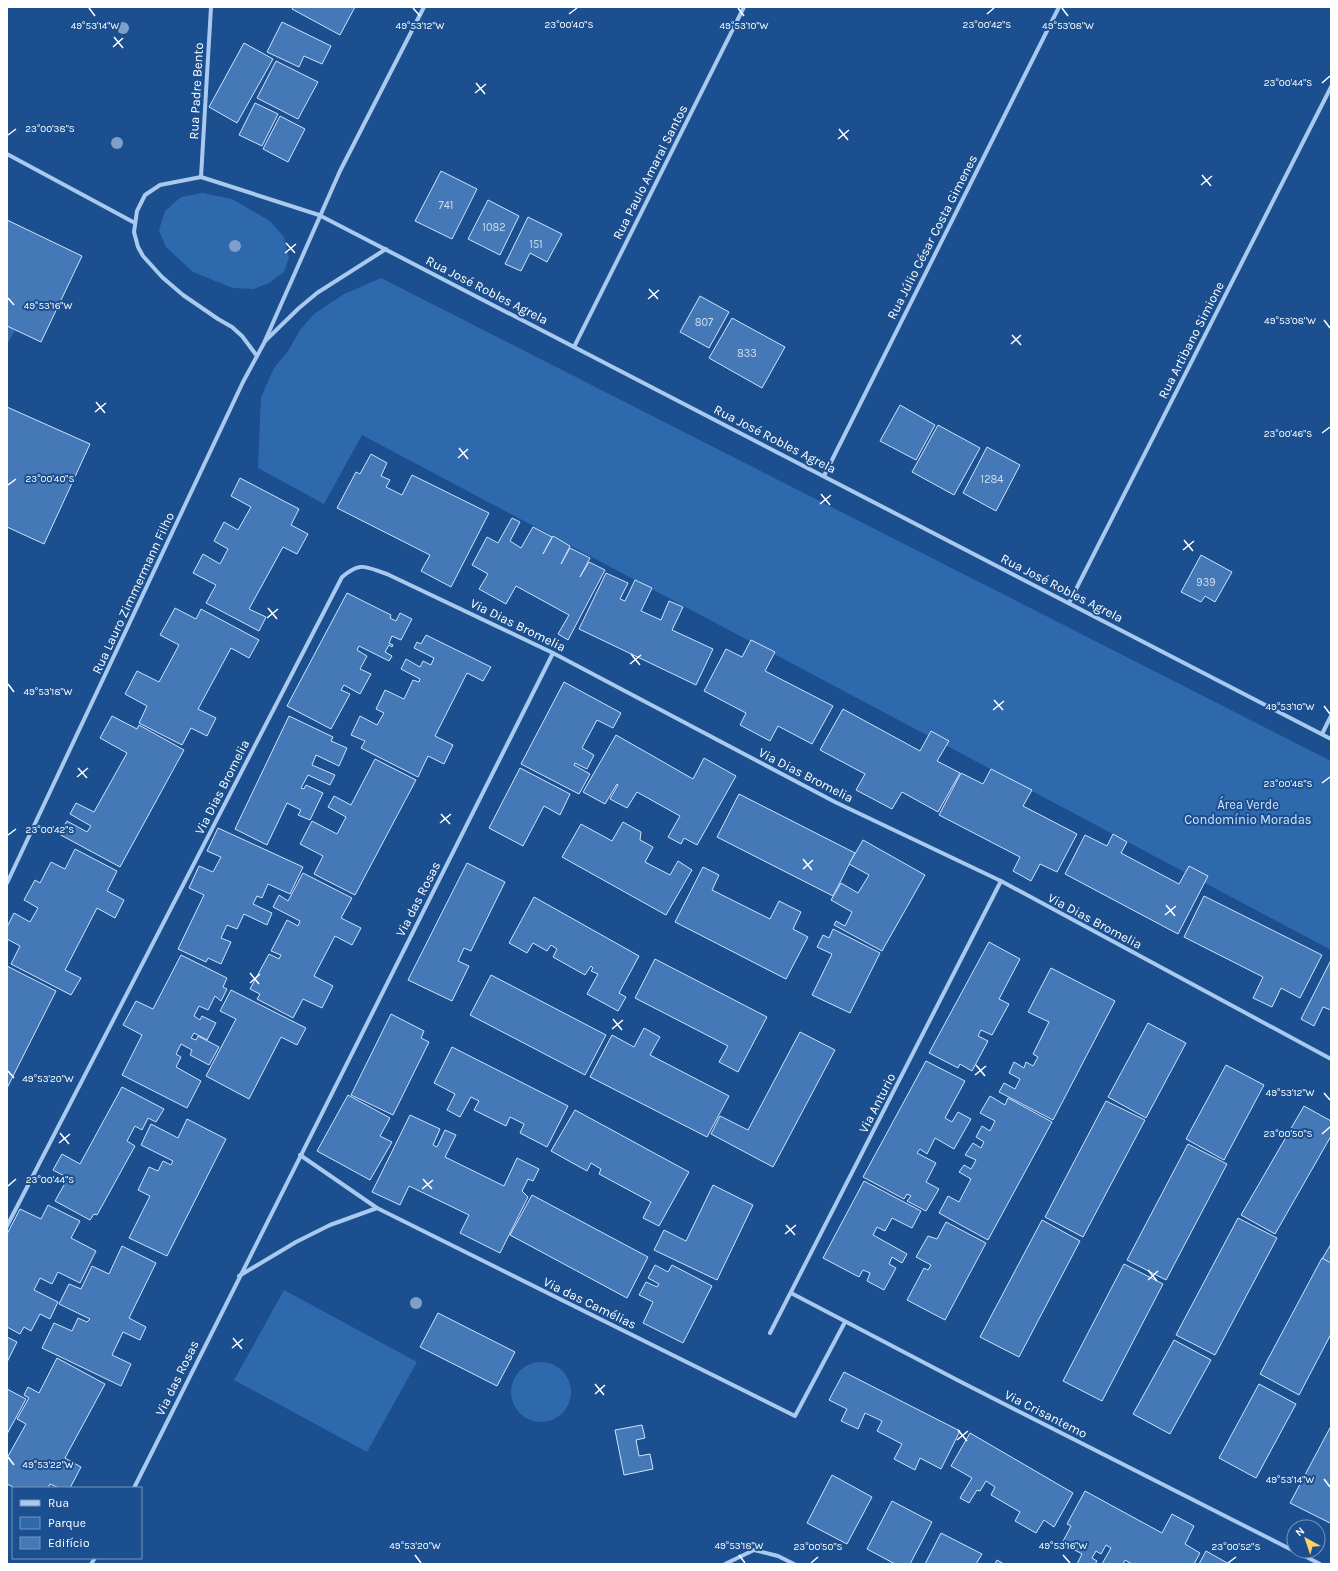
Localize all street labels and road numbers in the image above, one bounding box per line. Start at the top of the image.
street label: Rua Padre Bento [186,42,206,140]
street label: Rua Paulo Amaral Santos [609,102,691,242]
street label: Rua Júlio César Costa Gimenes [884,152,980,322]
street label: Rua José Robles Agrela [423,253,551,327]
street label: Rua Artibano Simione [1155,279,1227,401]
street label: Rua José Robles Agrela [711,402,839,476]
street label: Rua Lauro Zimmermann Filho [89,510,177,676]
street label: Rua José Robles Agrela [998,551,1126,625]
street label: Via Dias Bromelia [468,595,568,655]
street label: Via Dias Bromelia [192,737,252,837]
street label: Via Dias Bromelia [756,745,856,805]
street label: Via das Rosas [393,859,443,939]
street label: Via Dias Bromelia [1045,890,1145,952]
street label: Via Anturio [856,1071,898,1135]
street label: Via das Camélias [541,1274,639,1332]
street label: Via das Rosas [152,1338,202,1418]
street label: Via Crisantemo [1002,1387,1090,1441]

